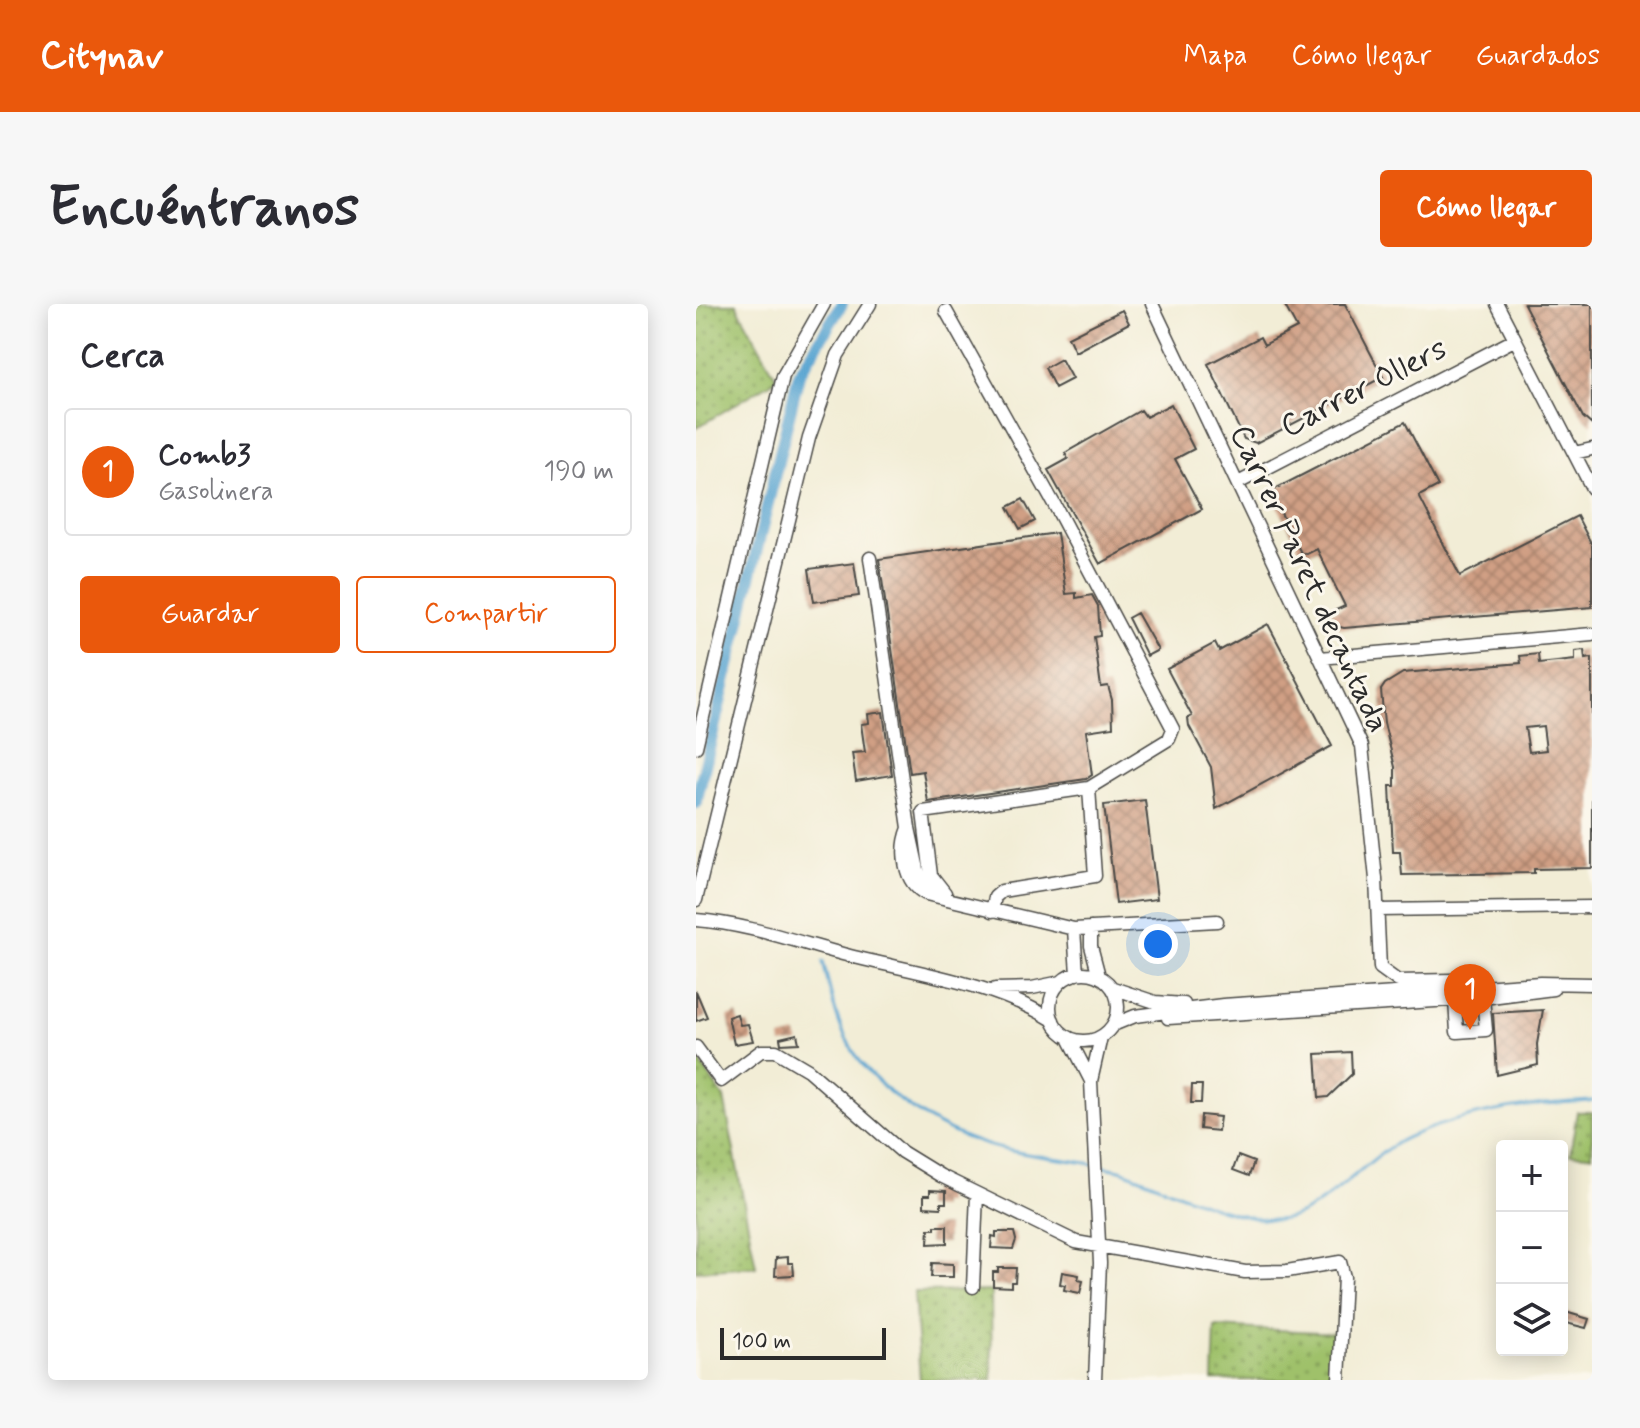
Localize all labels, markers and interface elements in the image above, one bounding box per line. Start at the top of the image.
text: Citynav [40,32,164,81]
text: Mapa [1184,38,1247,75]
text: Cómo llegar [1291,38,1431,75]
text: Guardados [1475,38,1600,75]
button: Cómo llegar [1380,170,1592,247]
text: Encuéntranos [48,172,359,245]
street label: Carrer Ollers [1274,328,1454,448]
text: Cerca [80,334,165,379]
street label: Carrer Paret decantada [1219,418,1399,740]
text: Comb3 [158,436,250,475]
text: 1 [102,455,114,489]
text: 190 m [544,455,614,489]
text: Gasolinera [158,475,273,509]
button: Guardar [80,576,340,653]
button: Compartir [356,576,616,653]
your location [1138,924,1178,964]
pin: 1 [1444,964,1496,1030]
map controls [1496,1140,1568,1356]
button: + [1496,1140,1568,1212]
button: − [1496,1212,1568,1284]
button: layers [1496,1284,1568,1356]
scale bar [720,1324,886,1360]
text: 100 m [732,1328,791,1356]

